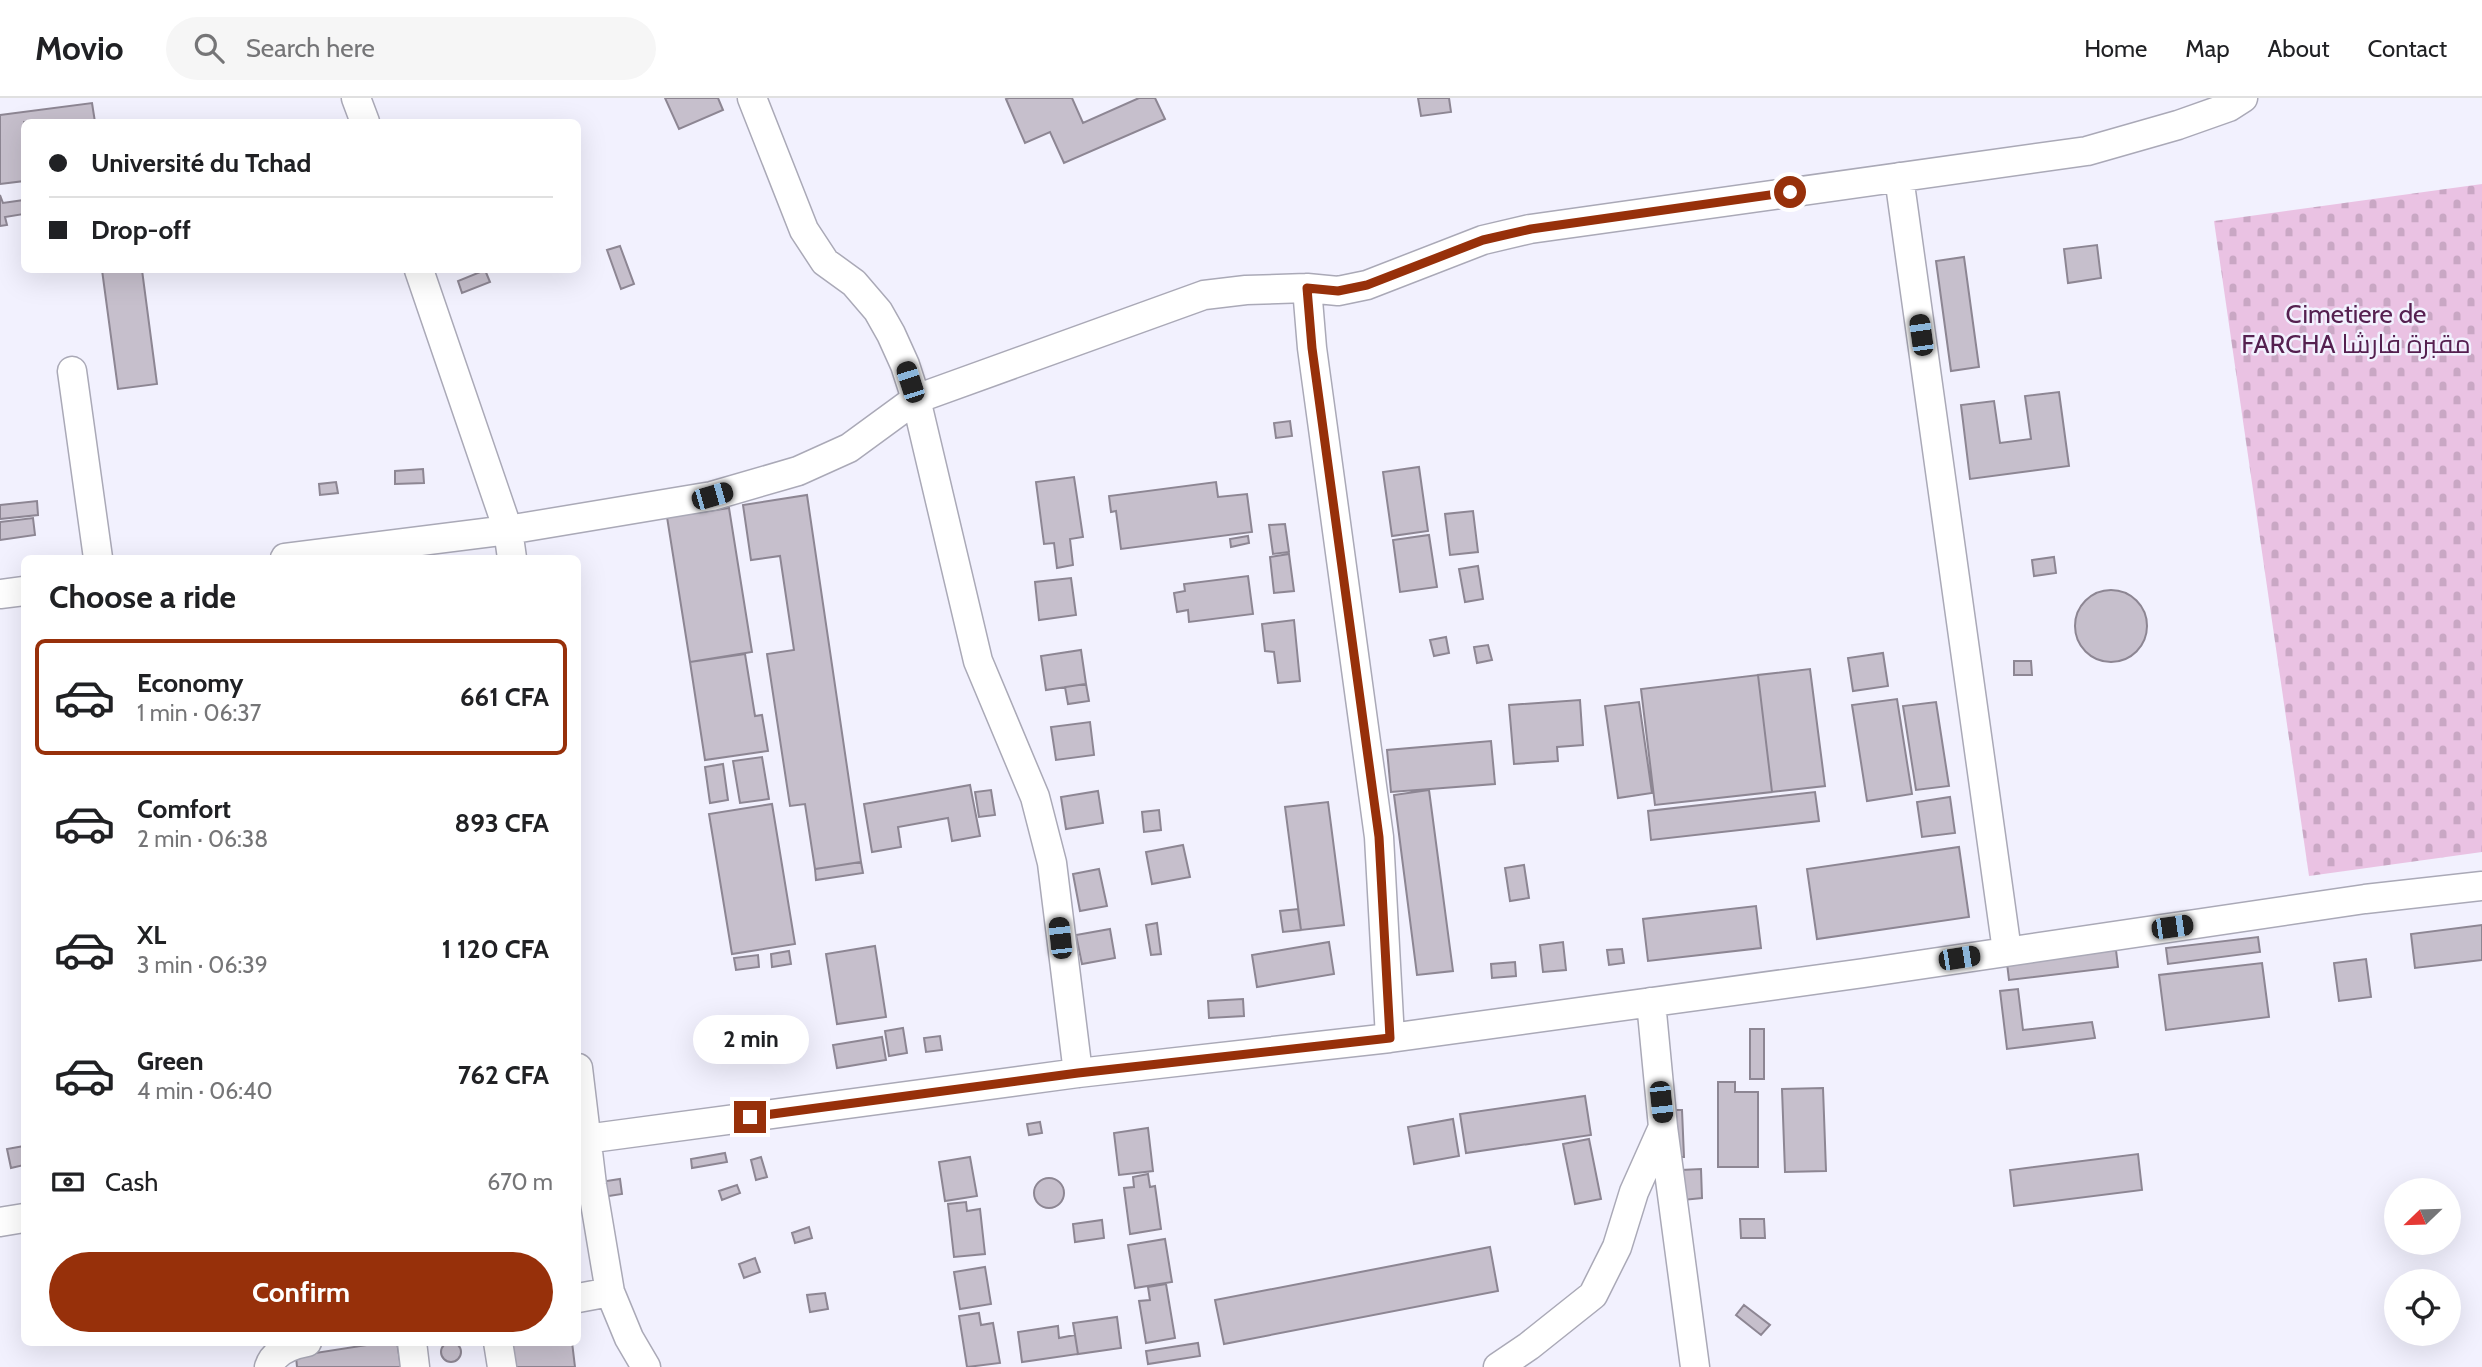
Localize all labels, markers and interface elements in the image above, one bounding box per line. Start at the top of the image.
search box [166,17,656,80]
text: Movio [35,28,124,68]
icon: search [190,29,228,67]
text: Search here [246,32,375,64]
text: Home [2084,34,2147,63]
text: Map [2185,34,2230,63]
text: About [2268,34,2330,63]
text: Contact [2368,34,2447,63]
text: Université du Tchad [91,147,311,179]
route start [1774,176,1806,208]
text: Drop-off [91,214,191,246]
park label: Cimetiere de FARCHA مقبرة فارشا [2241,298,2471,360]
car [1908,313,1935,357]
car [894,359,927,405]
car [689,480,736,512]
text: Choose a ride [49,577,236,616]
icon: car [53,666,116,729]
text: Economy [137,667,243,699]
text: 661 CFA [460,681,549,713]
text: 1 min · 06:37 [137,699,261,727]
icon: car [53,792,116,855]
text: Comfort [137,793,231,825]
text: 893 CFA [454,807,549,839]
text: 2 min · 06:38 [137,825,268,853]
car [2150,914,2195,940]
car [1048,916,1073,960]
icon: car [53,918,116,981]
text: XL [137,919,166,951]
text: 1 120 CFA [442,933,549,965]
car [1937,944,1982,972]
text: 3 min · 06:39 [137,951,268,979]
callout: 2 min [692,1016,808,1065]
text: 2 min [723,1025,779,1053]
icon: car [53,1044,116,1107]
text: Green [137,1045,204,1077]
text: 762 CFA [458,1059,549,1091]
text: 4 min · 06:40 [137,1077,272,1105]
car [1649,1080,1674,1124]
route end [734,1101,766,1133]
icon: cash [49,1163,87,1201]
text: Cash [105,1166,158,1198]
text: 670 m [487,1168,553,1196]
north arrow [2384,1178,2460,1255]
map controls [2384,1178,2461,1346]
button: Confirm [49,1252,553,1332]
button: locate [2384,1269,2461,1346]

